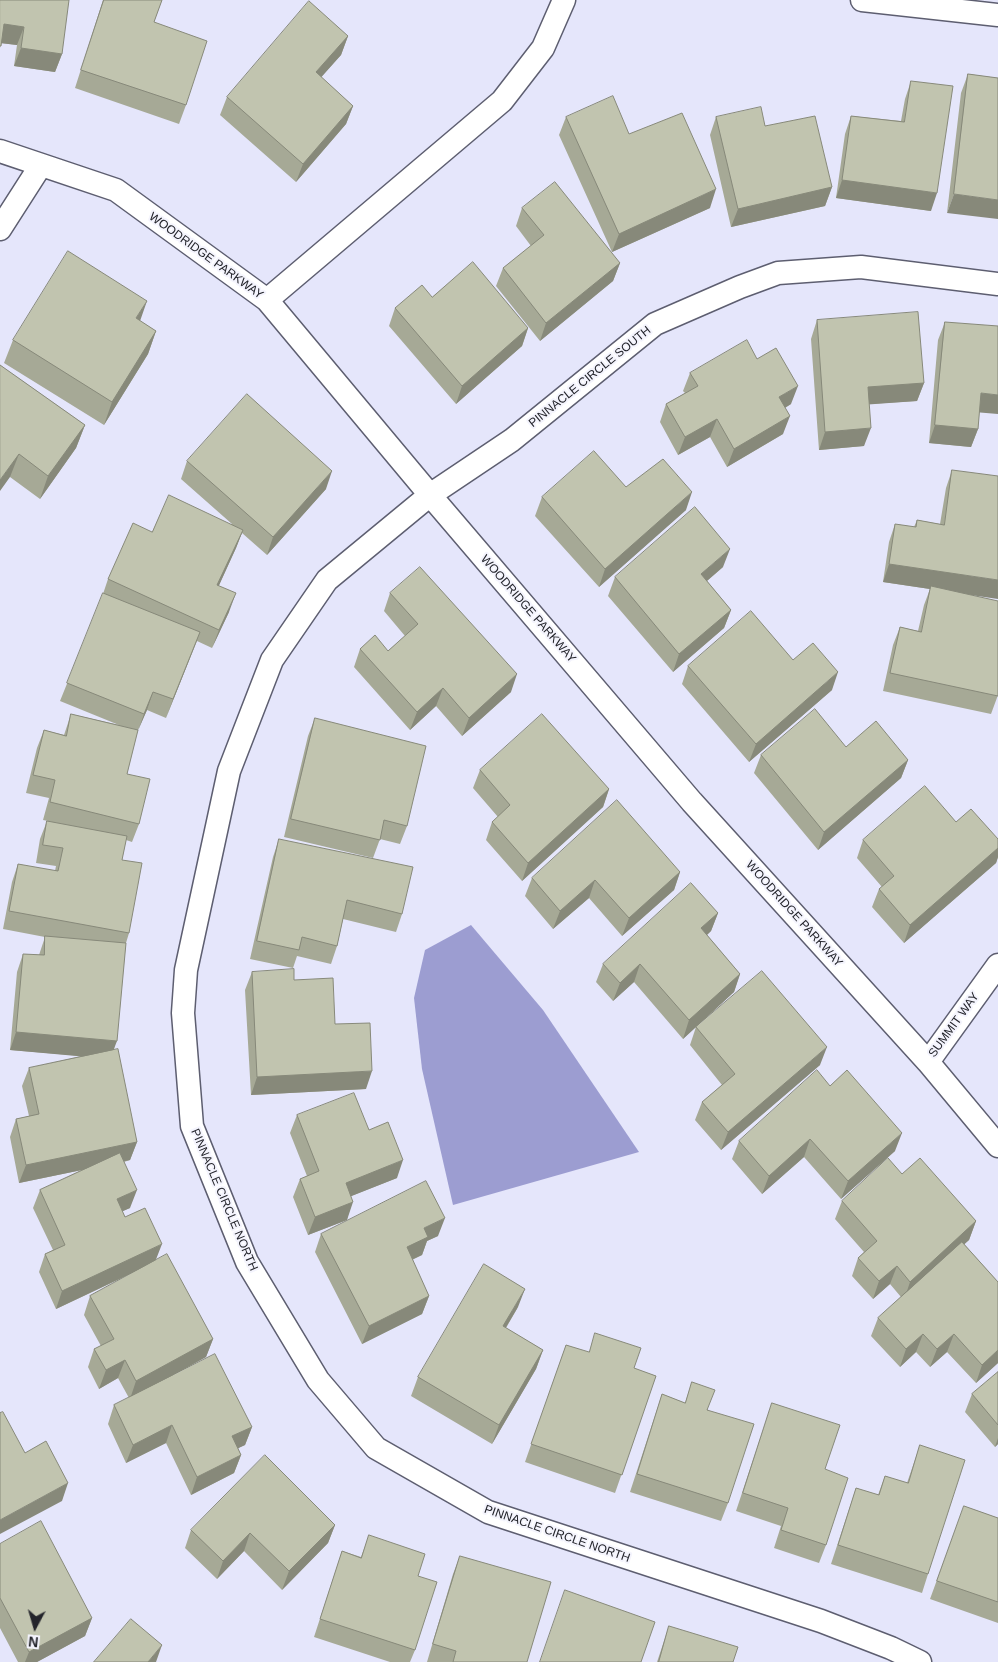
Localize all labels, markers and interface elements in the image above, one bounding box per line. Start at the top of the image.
street label: WOODRIDGE PARKWAY [146,210,266,302]
street label: PINNACLE CIRCLE SOUTH [526,323,654,431]
street label: WOODRIDGE PARKWAY [477,552,579,666]
street label: WOODRIDGE PARKWAY [743,858,845,970]
street label: SUMMIT WAY [926,990,982,1060]
street label: PINNACLE CIRCLE NORTH [187,1127,261,1273]
street label: PINNACLE CIRCLE NORTH [482,1502,632,1566]
north arrow [10,1602,60,1652]
text: N [28,1633,39,1650]

